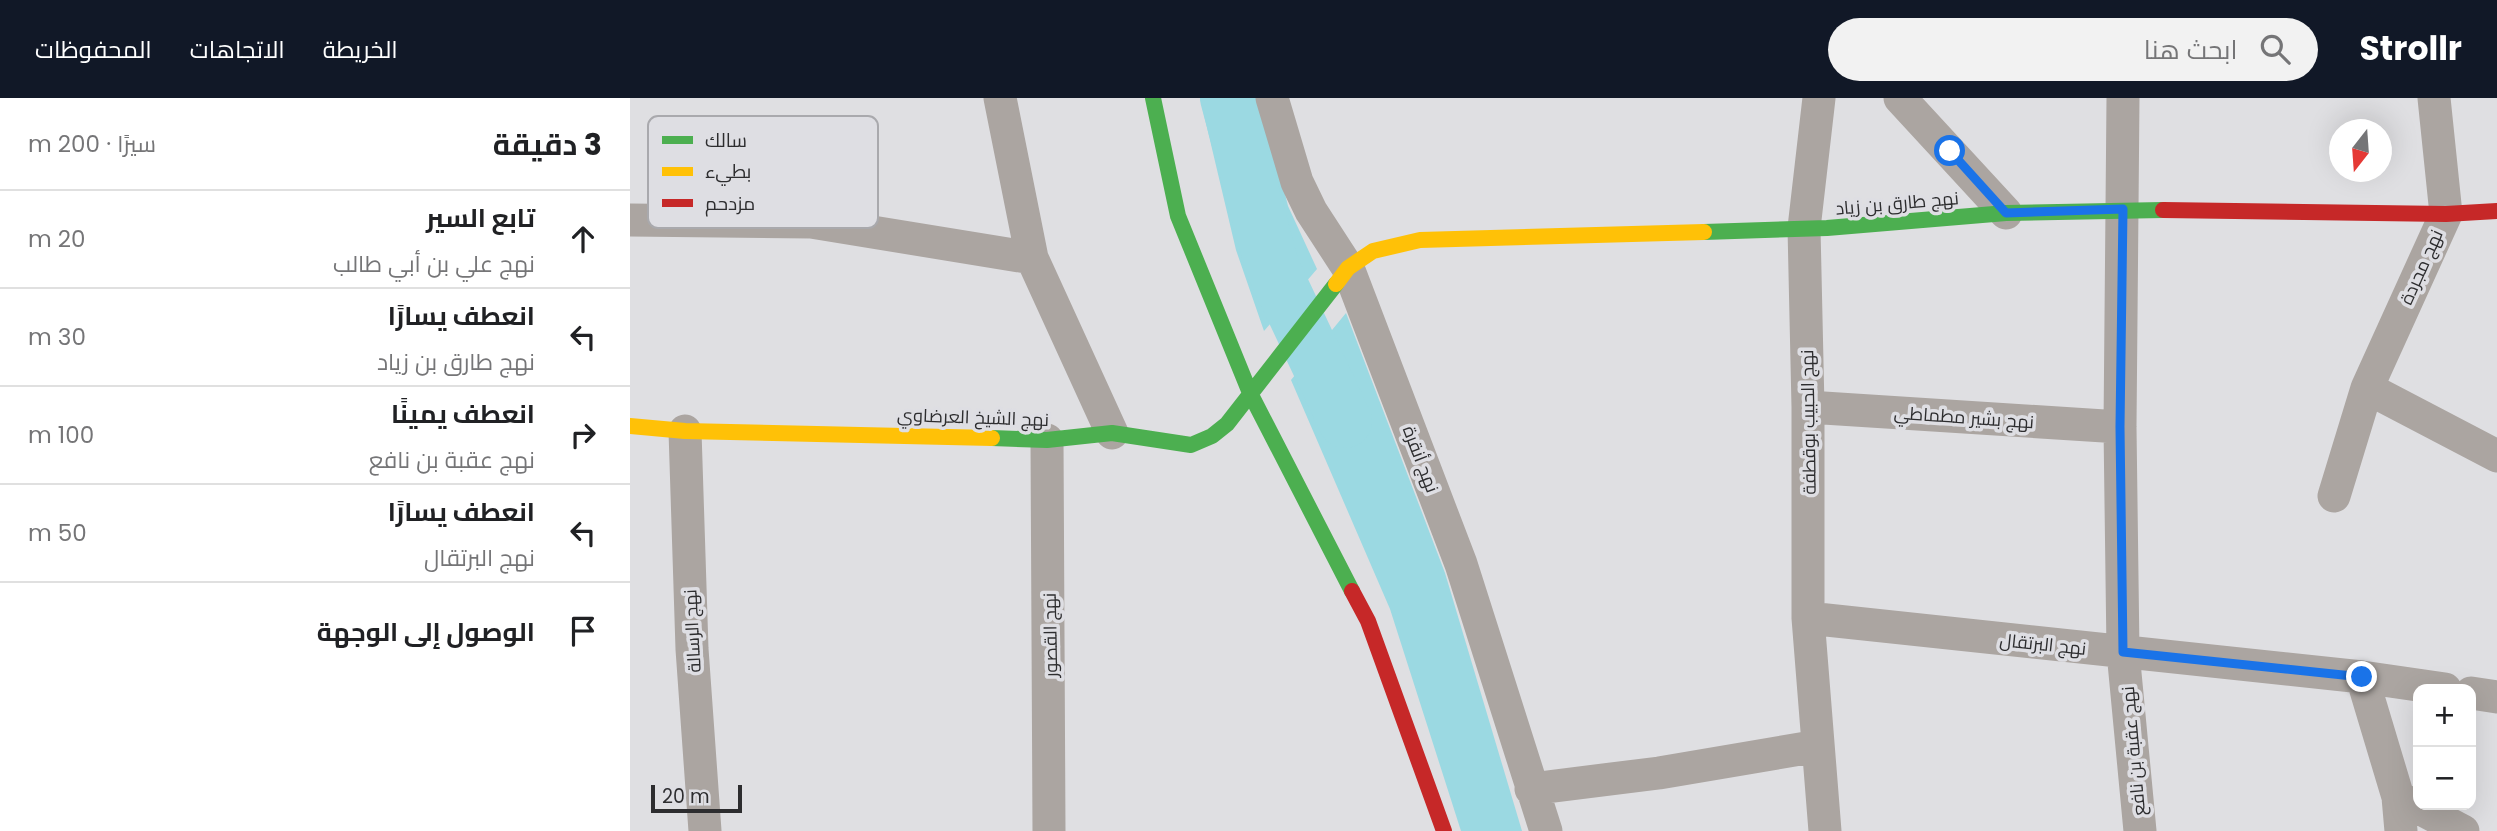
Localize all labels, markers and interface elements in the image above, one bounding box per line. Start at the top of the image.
search box [1828,18,2318,81]
text: Strollr [2360,25,2462,72]
icon: search [2256,30,2294,68]
text: ابحث هنا [2144,32,2238,68]
text: المحفوظات [35,33,152,66]
text: الاتجاهات [190,33,285,66]
text: الخريطة [323,33,398,66]
legend [648,116,878,228]
north arrow [2329,119,2392,182]
text: 3 دقيقة [493,123,602,166]
text: سالك [705,127,747,154]
text: سيرًا · 200 m [28,128,156,160]
route start [1934,135,1965,166]
text: بطيء [705,158,751,186]
street label: نهج طارق بن زياد [1834,185,1960,221]
text: مزدحم [705,190,755,217]
text: تابع السير [426,200,535,236]
icon: ahead [564,220,602,258]
text: 20 m [28,223,86,255]
street label: نهج مجردة [2393,225,2449,309]
text: نهج علي بن أبي طالب [333,248,535,280]
text: انعطف يسارًا [388,298,535,334]
icon: left [564,318,602,356]
text: 30 m [28,321,86,353]
text: نهج طارق بن زياد [377,346,535,378]
street label: نهج الحبيب بوقطفة [1794,349,1822,495]
text: انعطف يمينًا [391,396,535,432]
street label: نهج بشير مطماطي [1893,400,2035,436]
street label: نهج الشيخ العرضاوي [896,402,1049,434]
icon: right [564,416,602,454]
text: 100 m [28,419,94,451]
street label: نهج أنقرة [1397,422,1445,496]
text: نهج عقبة بن نافع [369,444,535,476]
text: انعطف يسارًا [388,494,535,530]
icon: left [564,514,602,552]
text: 50 m [28,517,87,549]
text: نهج البرتقال [424,542,535,574]
street label: نهج الرسالة [677,589,707,673]
street label: نهج القصور [1037,592,1063,679]
icon: arrive [564,612,602,650]
text: الوصول إلى الوجهة [317,614,535,650]
street label: نهج البرتقال [1998,627,2088,661]
route end [2346,661,2377,692]
map controls [2413,684,2476,810]
button: + [2413,684,2476,747]
street label: نهج عقبة بن نافع [2115,685,2151,817]
button: − [2413,747,2476,810]
scale bar [651,782,742,814]
text: 20 m [662,783,710,810]

